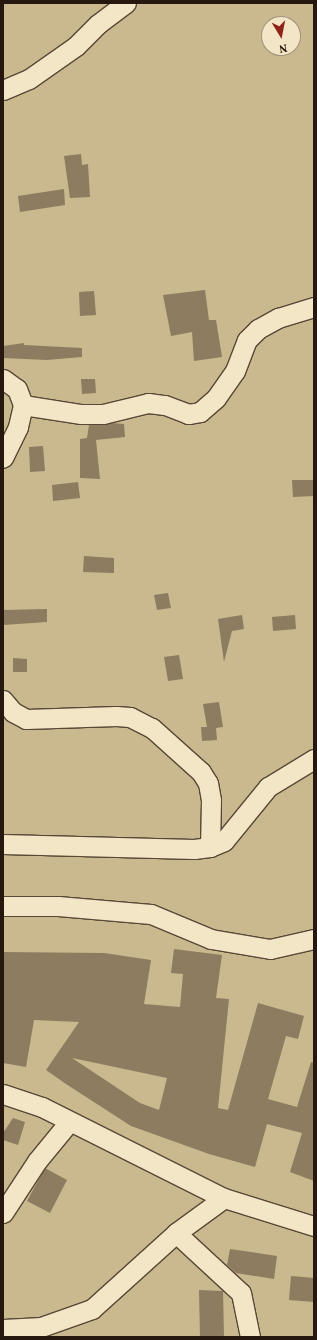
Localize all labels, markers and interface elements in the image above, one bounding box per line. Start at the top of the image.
north arrow [261,16,301,56]
text: N [278,39,288,55]

